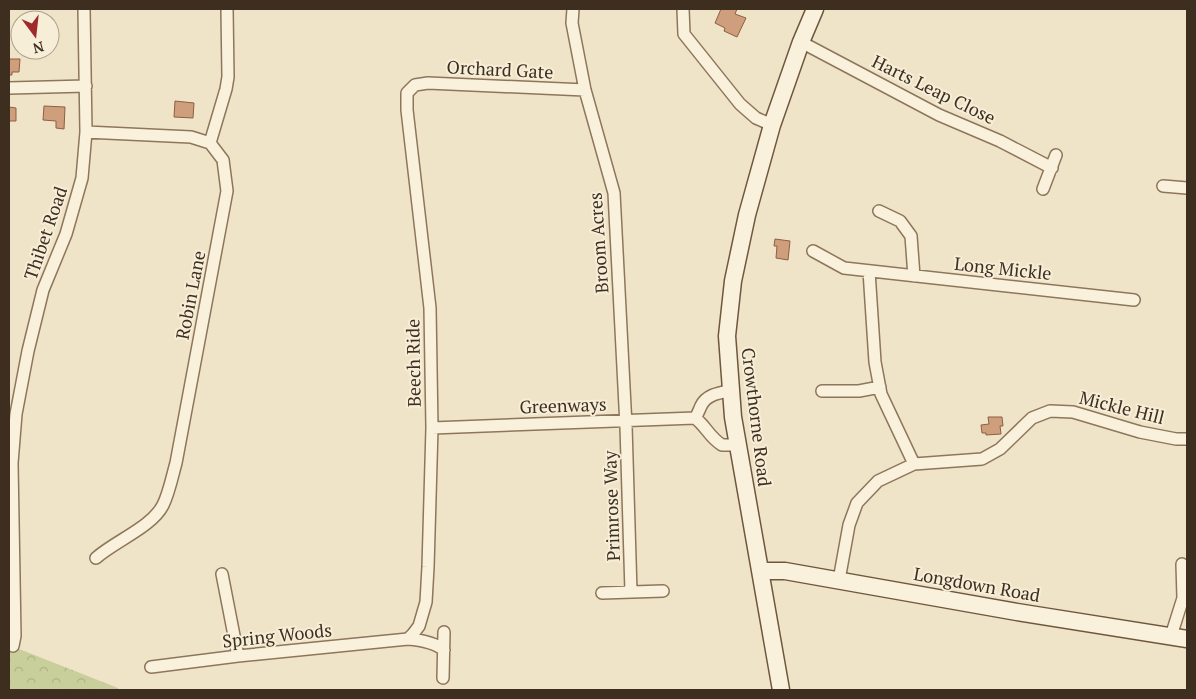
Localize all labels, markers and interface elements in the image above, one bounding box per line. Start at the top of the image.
north arrow [10,10,60,60]
text: N [31,37,46,59]
street label: Harts Leap Close [868,49,1000,129]
street label: Orchard Gate [446,54,554,84]
street label: Thibet Road [18,183,72,283]
street label: Broom Acres [582,192,614,294]
street label: Robin Lane [170,248,210,342]
street label: Long Mickle [953,251,1053,285]
street label: Beech Ride [400,319,426,407]
street label: Crowthorne Road [737,346,777,488]
street label: Mickle Hill [1077,385,1167,429]
street label: Greenways [519,391,607,419]
street label: Primrose Way [597,449,625,562]
street label: Longdown Road [912,561,1042,607]
street label: Spring Woods [221,617,333,653]

